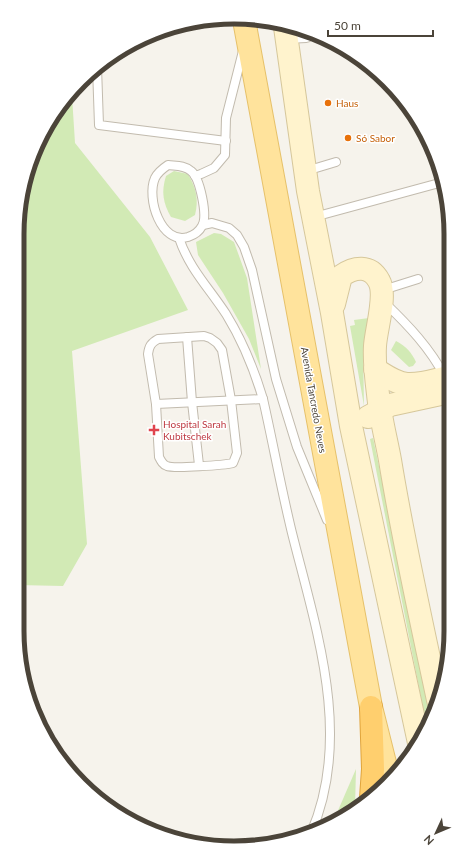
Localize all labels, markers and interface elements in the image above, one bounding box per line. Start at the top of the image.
scale bar [328,12,433,38]
text: 50 m [334,18,361,33]
place label: Haus [336,97,358,109]
marker: Haus [323,98,333,108]
place label: Só Sabor [356,132,395,144]
marker: Só Sabor [343,133,353,143]
street label: Avenida Tancredo Neves [299,346,329,454]
place label: Hospital Sarah Kubitschek [163,418,226,442]
marker: Hospital Sarah Kubitschek [148,424,160,436]
north arrow [416,813,456,853]
text: N [421,833,436,848]

